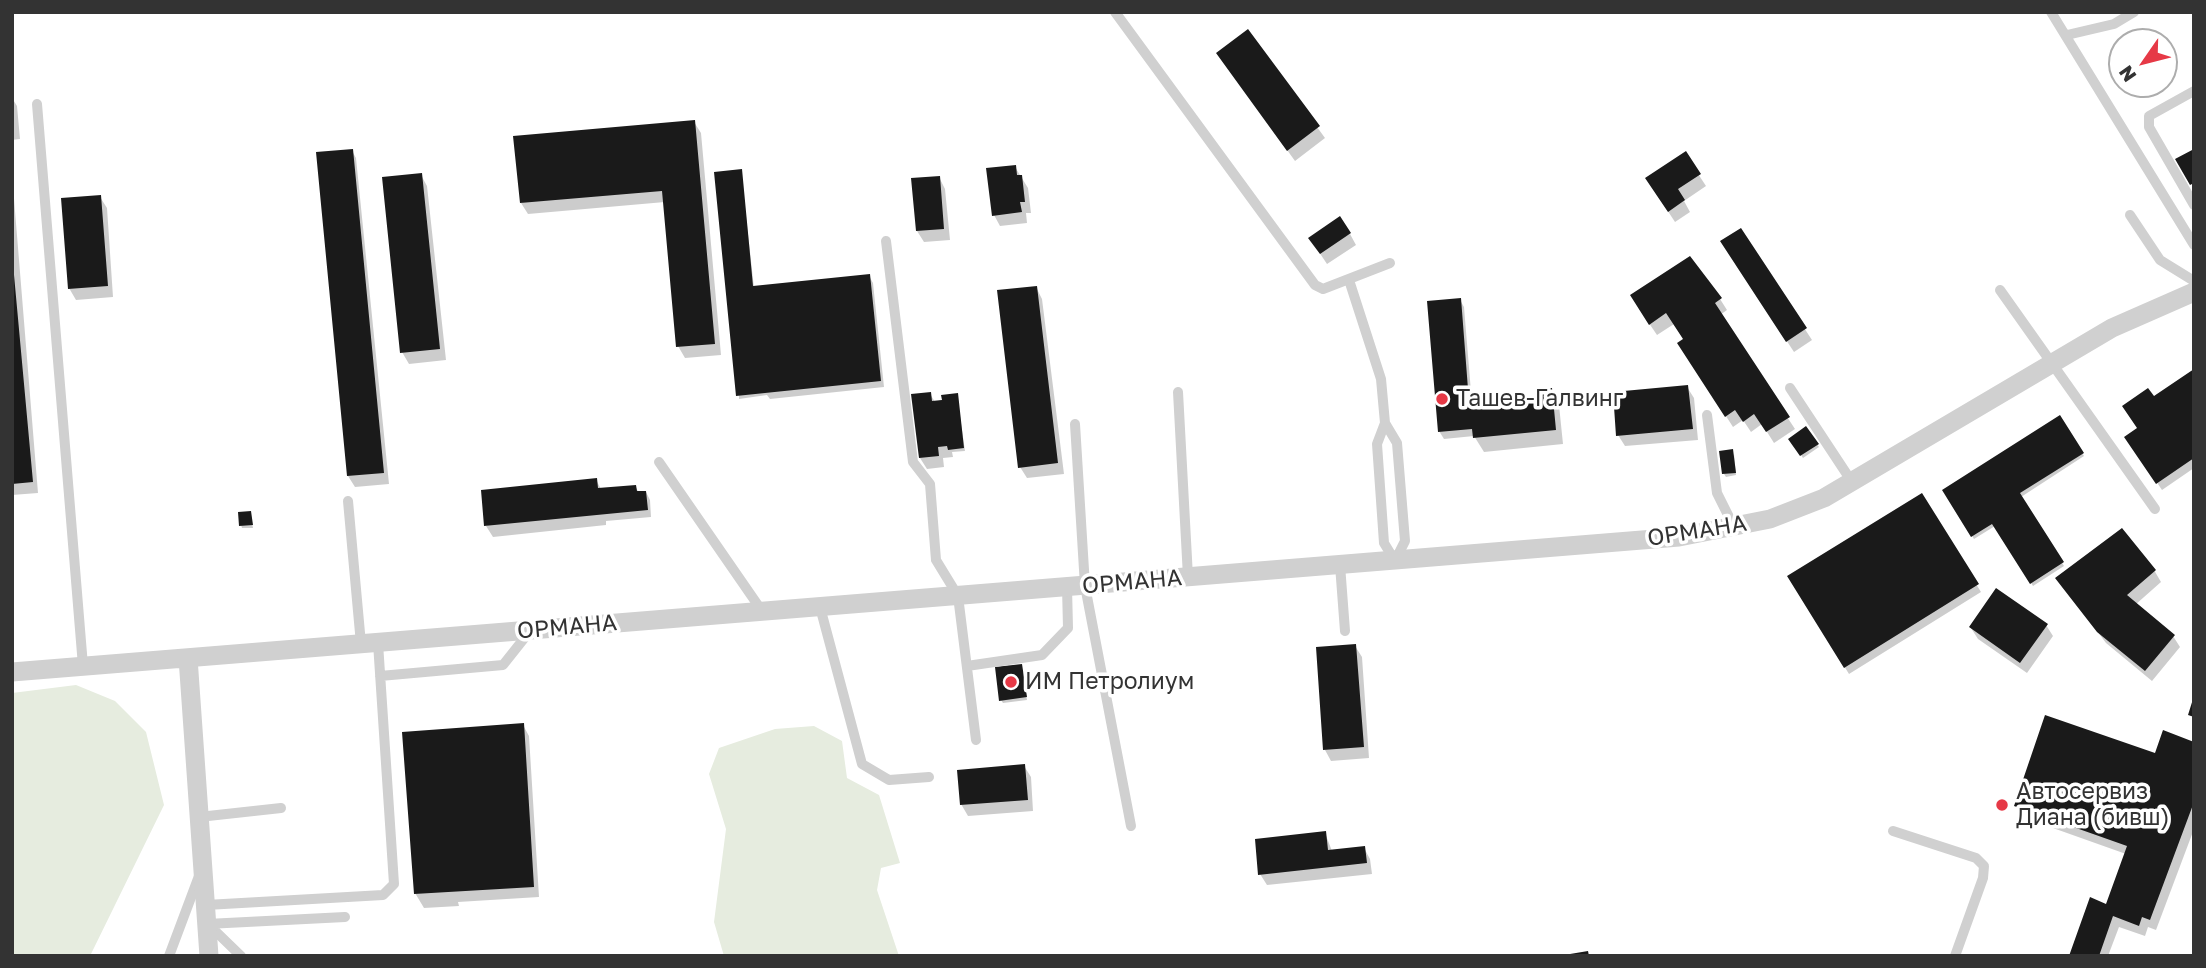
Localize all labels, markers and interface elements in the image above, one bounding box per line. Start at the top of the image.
north arrow [2108,28,2178,98]
text: N [2113,62,2141,87]
place label: Ташев-Галвинг [1456,385,1623,413]
marker: Ташев-Галвинг [1434,391,1450,407]
street label: ОРМАНА [1645,510,1749,552]
street label: ОРМАНА [1081,564,1183,600]
street label: ОРМАНА [516,609,618,645]
place label: ИМ Петролиум [1025,668,1194,696]
marker: ИМ Петролиум [1003,674,1019,690]
place label: Автосервиз Диана (бивш) [2016,778,2169,832]
marker: Автосервиз Диана (бивш) [1994,797,2010,813]

